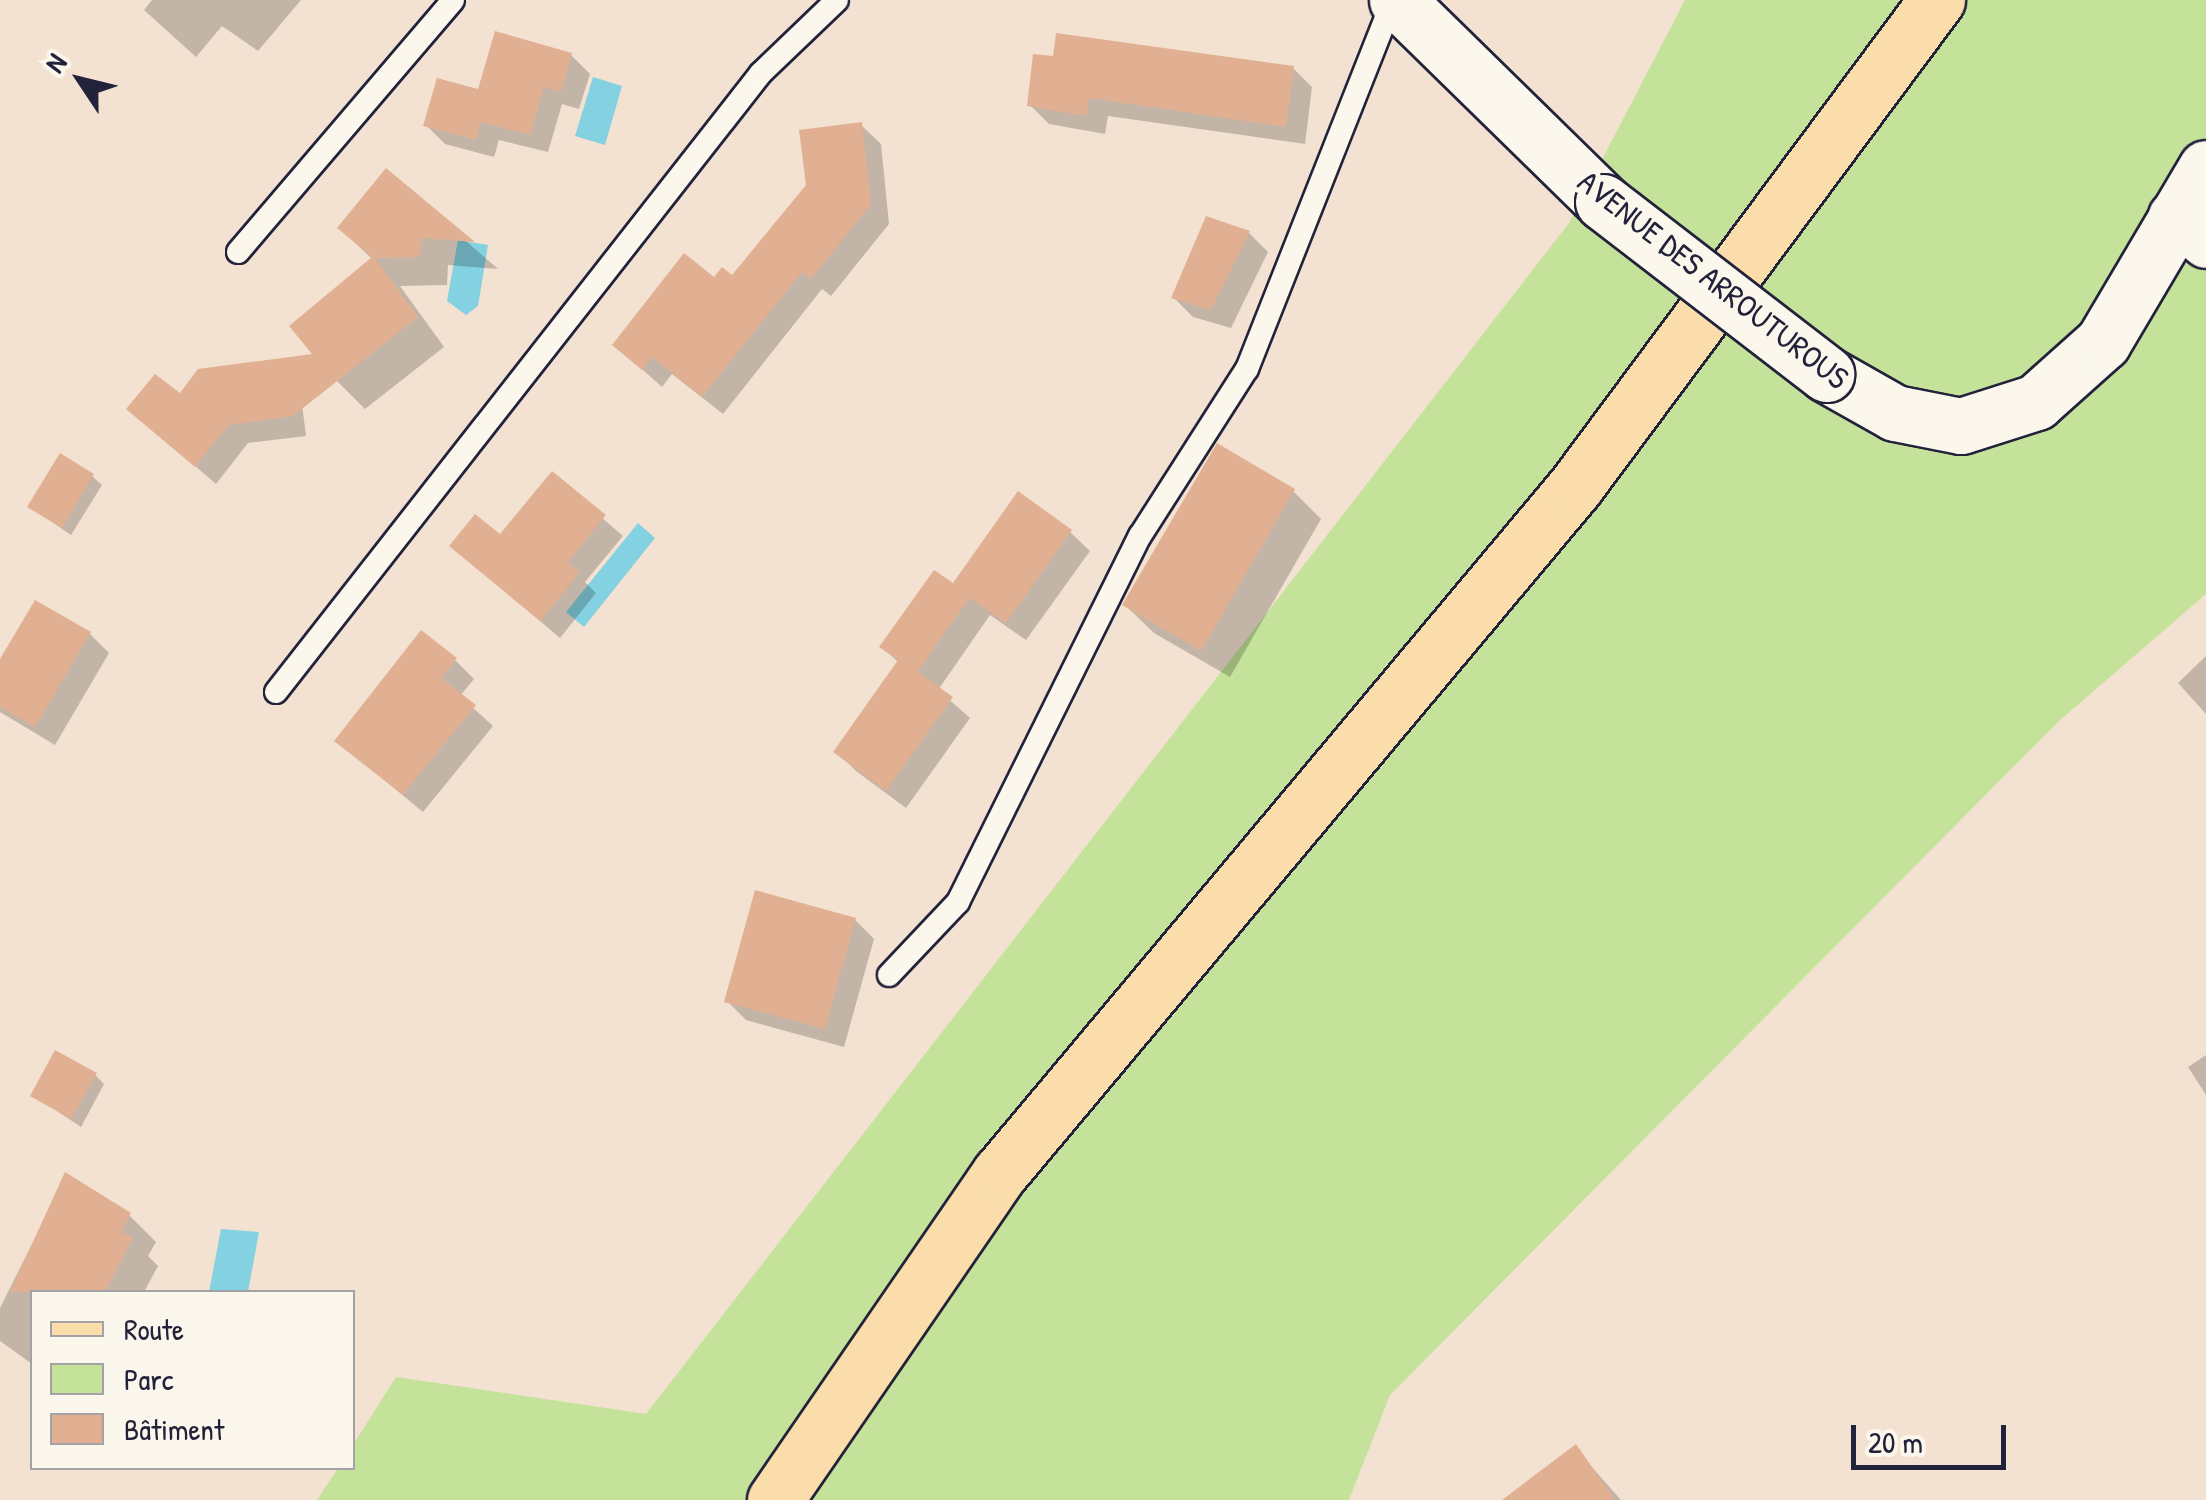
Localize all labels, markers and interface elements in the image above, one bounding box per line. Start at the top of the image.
north arrow [30,30,130,130]
text: N [36,46,75,80]
street label: AVENUE DES ARROUTUROUS [1570,163,1856,397]
legend [30,1290,355,1470]
text: Route [124,1309,184,1349]
text: Parc [124,1359,173,1399]
scale bar [1856,1405,2011,1467]
text: Bâtiment [124,1409,224,1449]
text: 20 m [1868,1422,1923,1462]

